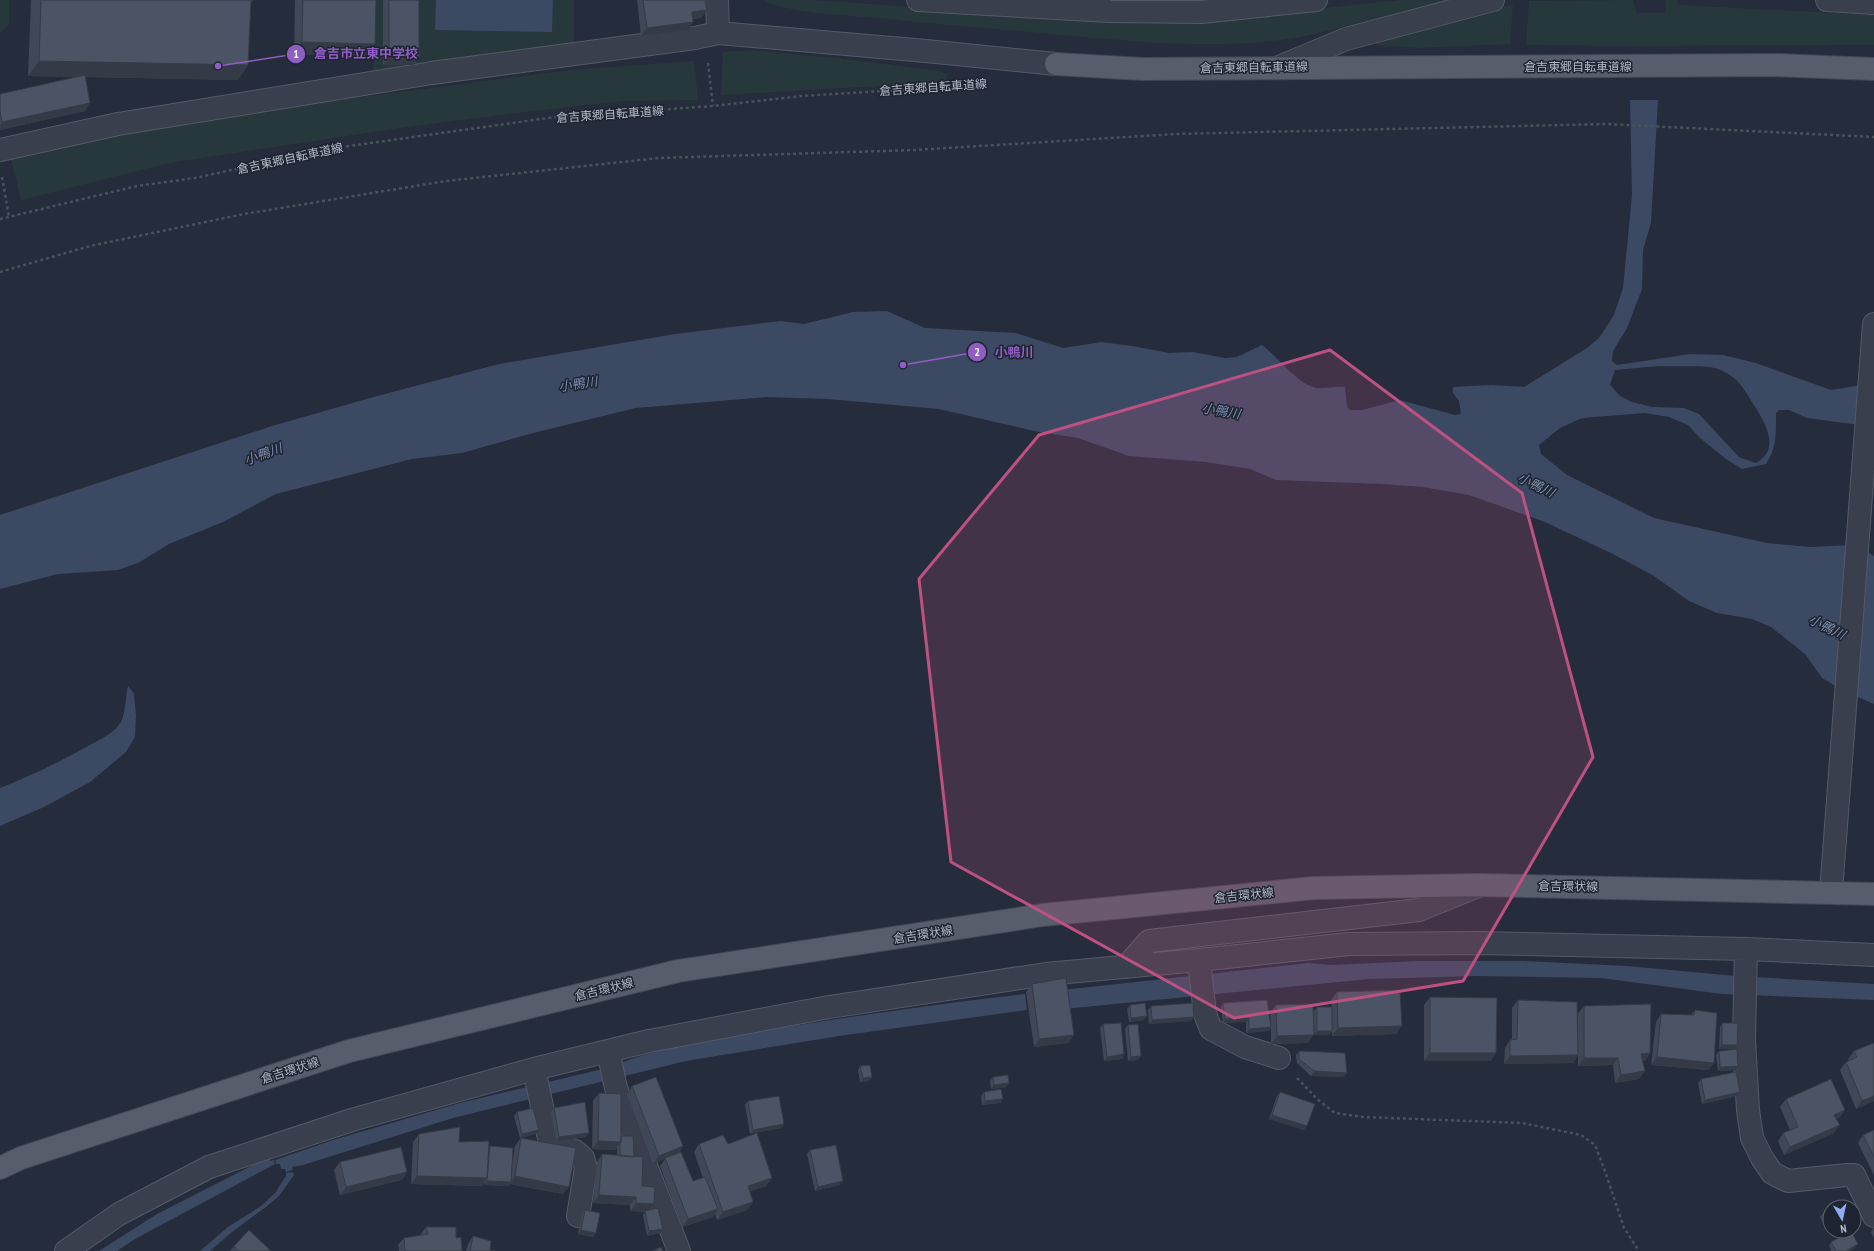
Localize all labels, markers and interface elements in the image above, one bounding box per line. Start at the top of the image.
callout: 倉吉市立東中学校 [286,41,426,66]
text: 倉吉市立東中学校 [314,45,418,62]
text: 1 [293,46,299,61]
street label: 倉吉東郷自転車道線 [1200,59,1308,75]
street label: 倉吉東郷自転車道線 [1524,59,1632,74]
street label: 倉吉東郷自転車道線 [879,76,987,98]
street label: 倉吉東郷自転車道線 [556,103,664,125]
street label: 倉吉東郷自転車道線 [236,139,344,177]
callout: 小鴨川 [967,340,1042,365]
text: 2 [974,344,980,359]
text: 小鴨川 [994,344,1034,361]
water label: 小鴨川 [557,373,600,395]
water label: 小鴨川 [1200,399,1244,423]
water label: 小鴨川 [242,439,286,469]
water label: 小鴨川 [1515,469,1559,502]
water label: 小鴨川 [1806,611,1850,644]
street label: 倉吉環状線 [1538,878,1598,894]
street label: 倉吉環状線 [1213,884,1275,906]
street label: 倉吉環状線 [892,922,954,946]
street label: 倉吉環状線 [573,974,635,1004]
street label: 倉吉環状線 [259,1054,321,1086]
north arrow [1822,1199,1862,1239]
text: N [1839,1221,1848,1236]

